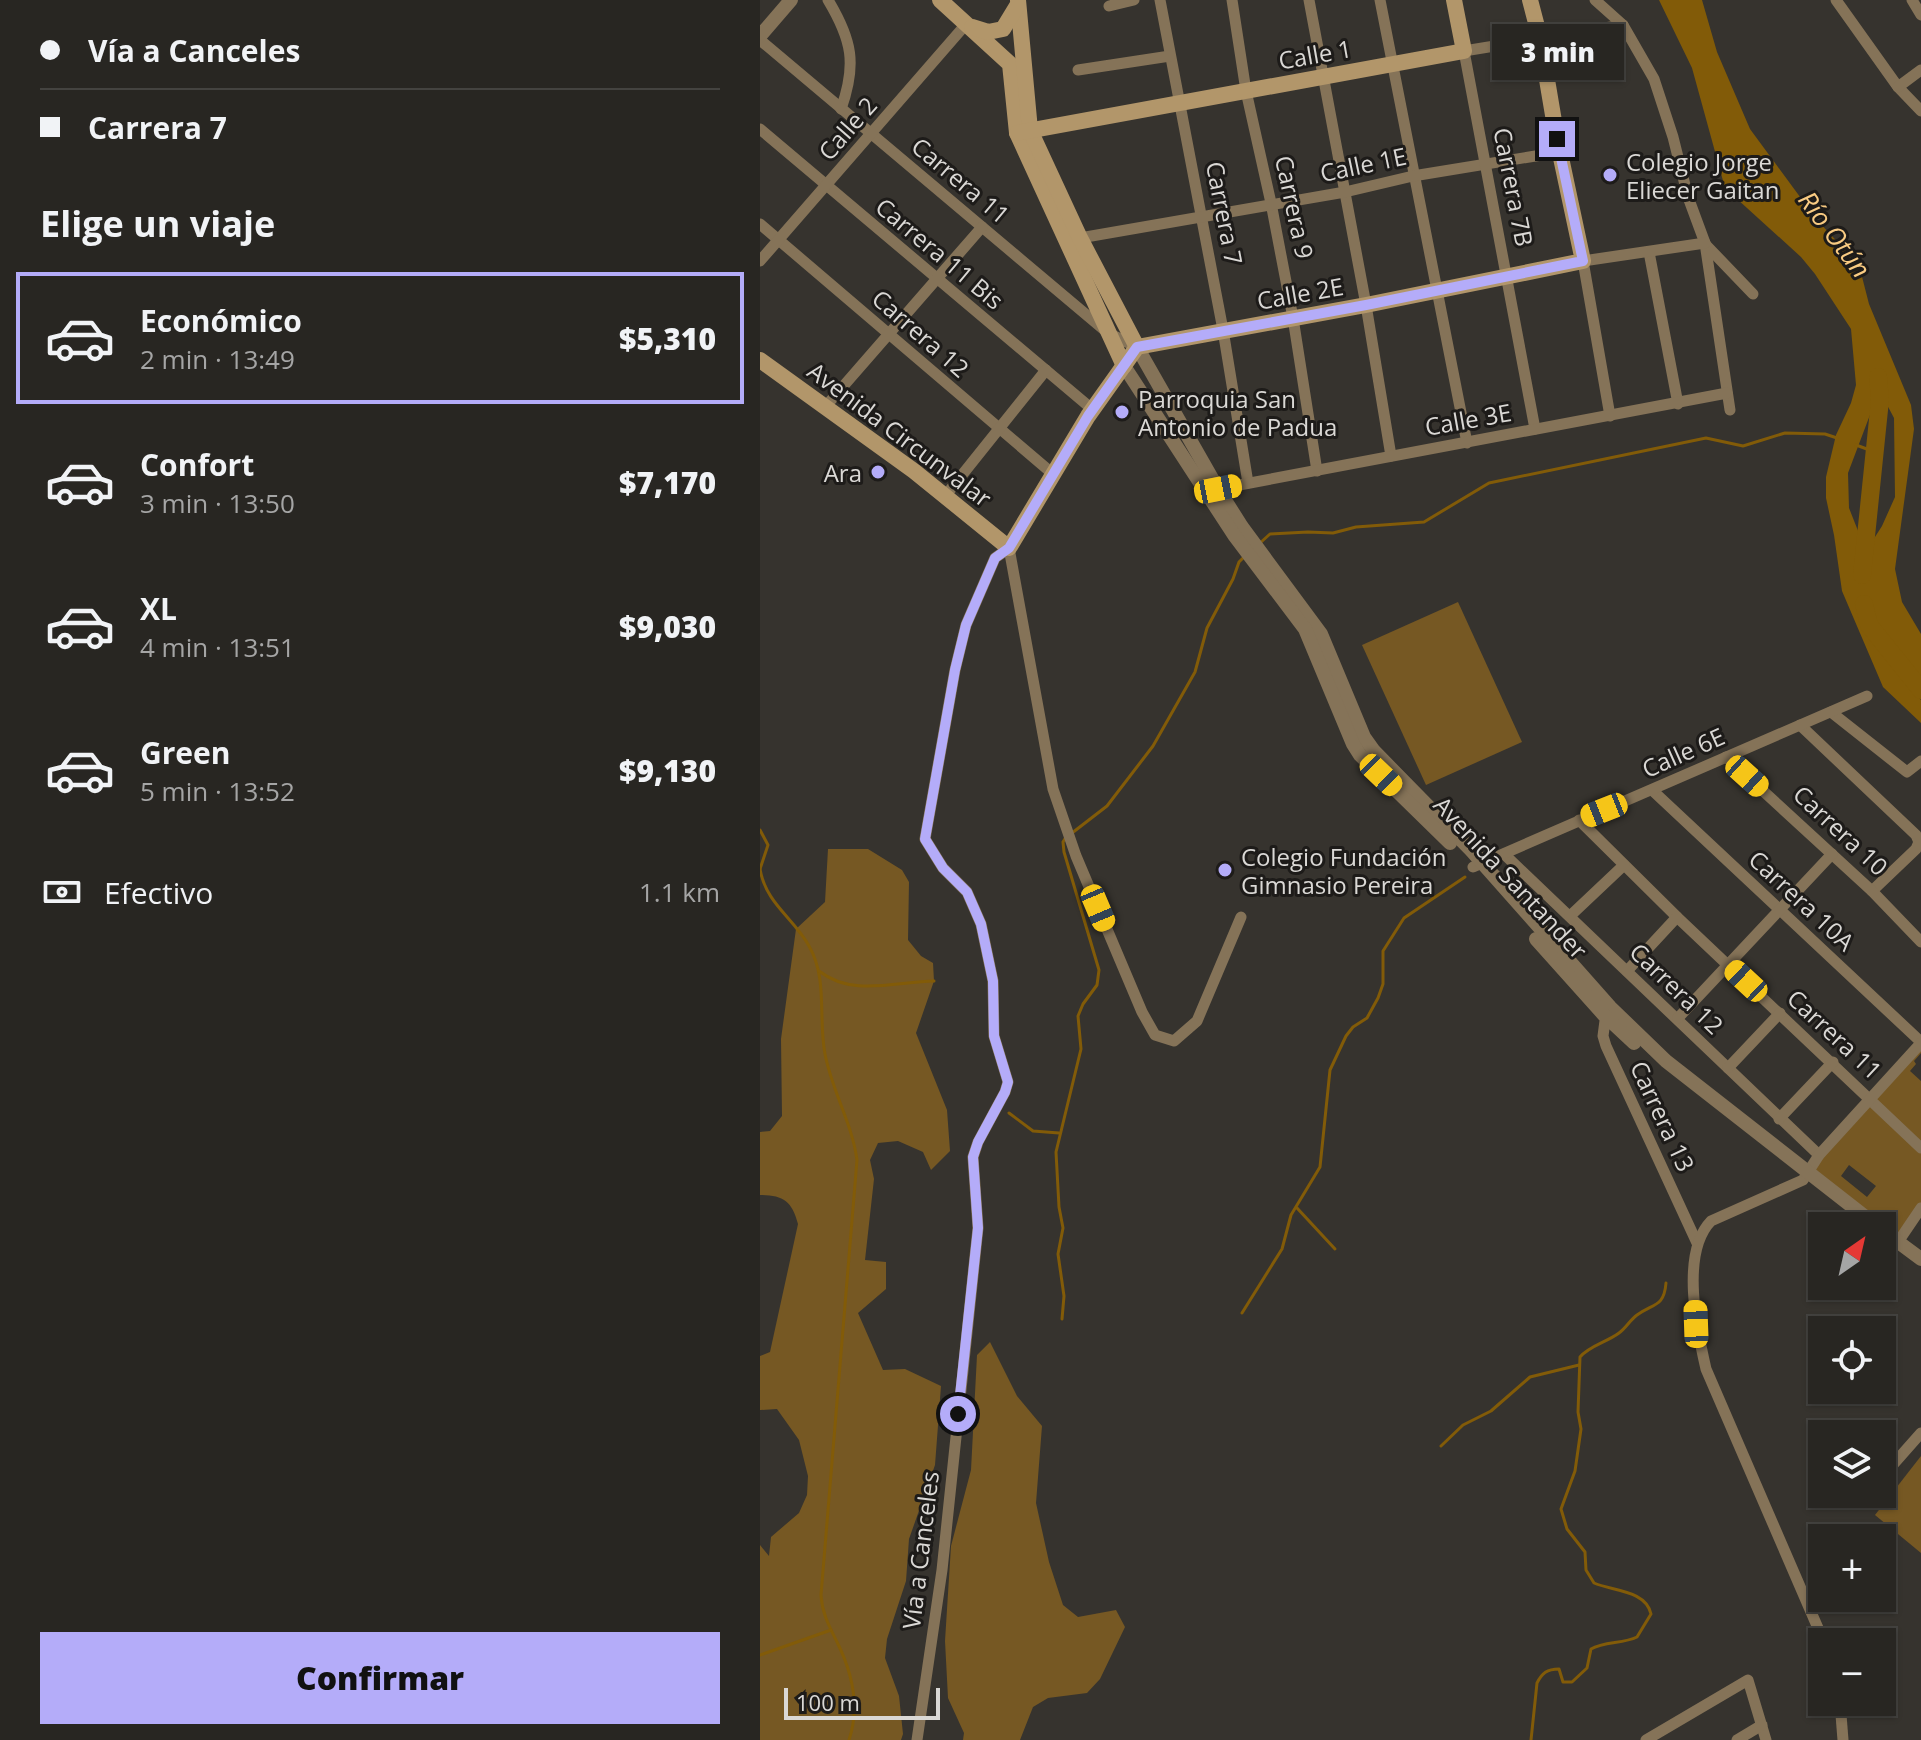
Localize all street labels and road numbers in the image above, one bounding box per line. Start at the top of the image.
street label: Calle 1 [1276,31,1354,77]
street label: Calle 2 [810,89,884,167]
street label: Carrera 7B [1486,125,1542,249]
street label: Carrera 11 [905,129,1017,231]
street label: Calle 1E [1317,139,1409,189]
street label: Carrera 9 [1268,152,1322,262]
street label: Carrera 7 [1199,158,1251,268]
street label: Carrera 11 Bis [869,190,1011,316]
street label: Calle 2E [1254,269,1346,317]
street label: Carrera 12 [866,282,976,384]
street label: Avenida Circunvalar [801,354,999,514]
street label: Calle 3E [1422,395,1514,443]
street label: Calle 6E [1636,719,1730,785]
street label: Carrera 10 [1786,778,1896,882]
street label: Avenida Santander [1427,788,1595,966]
street label: Carrera 10A [1742,842,1863,958]
street label: Carrera 12 [1623,935,1731,1041]
street label: Carrera 11 [1780,982,1890,1086]
street label: Carrera 13 [1623,1055,1703,1177]
street label: Vía a Canceles [894,1469,946,1631]

